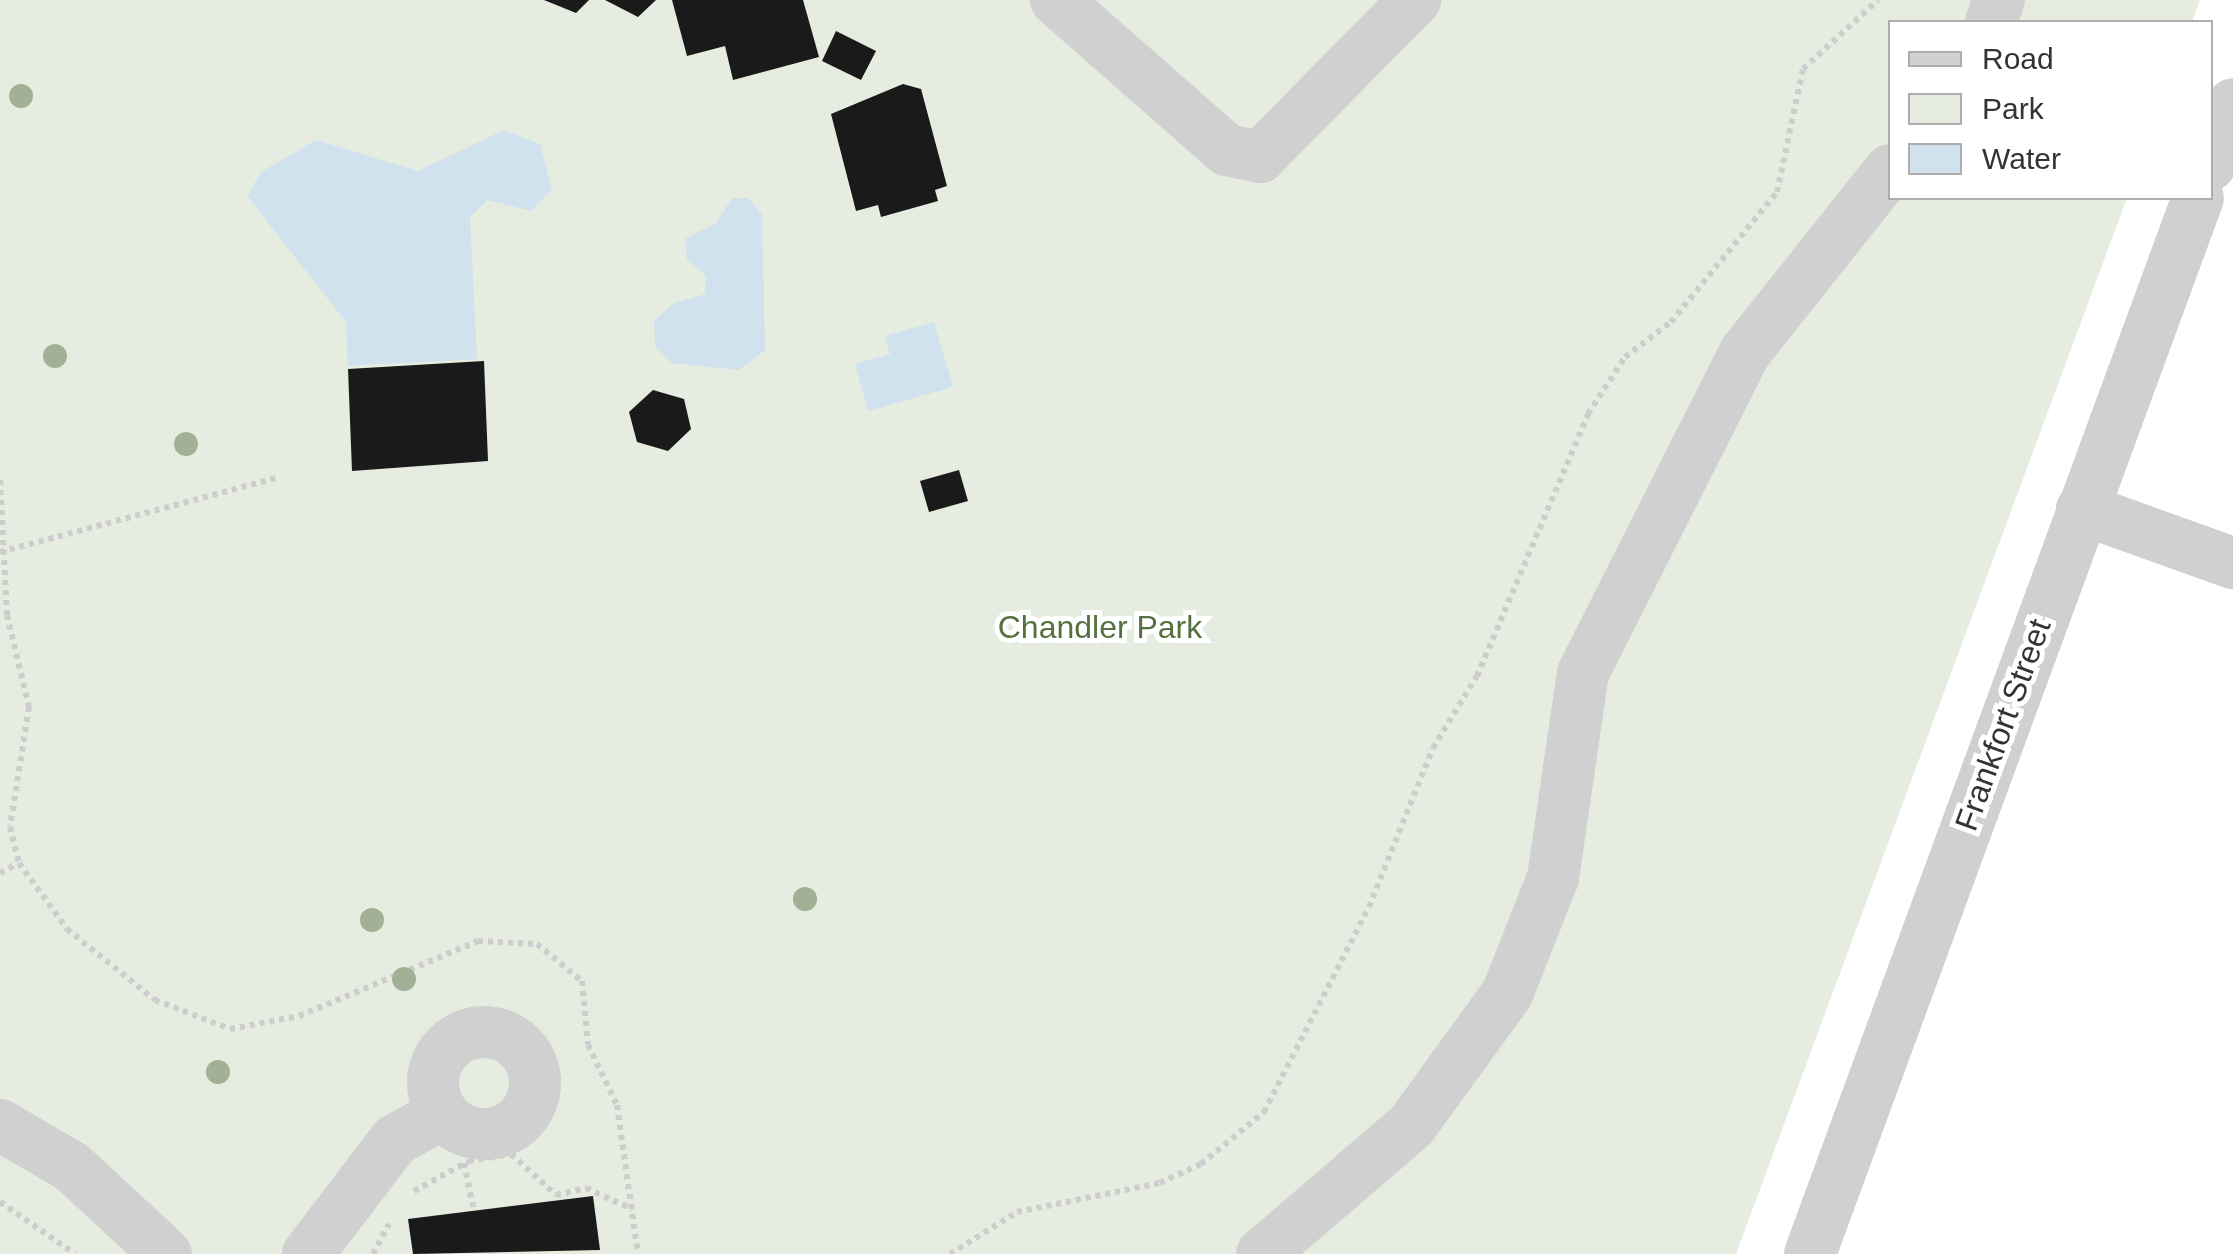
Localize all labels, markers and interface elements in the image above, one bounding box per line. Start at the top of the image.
legend [1888,20,2213,200]
text: Road [1982,42,2054,75]
text: Park [1982,92,2044,125]
text: Water [1982,142,2061,175]
park label: Chandler Park [998,608,1202,646]
street label: Frankfort Street [1947,614,2059,836]

